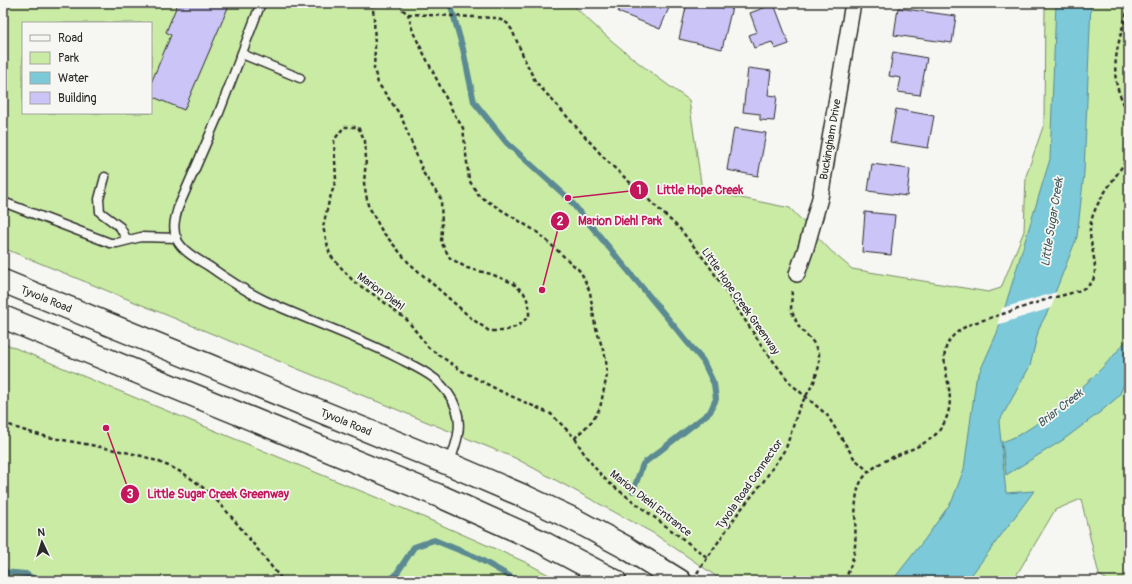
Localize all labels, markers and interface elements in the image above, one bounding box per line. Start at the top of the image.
legend [22,22,152,114]
text: Road [58,31,83,46]
text: Park [58,51,79,66]
text: Water [58,71,89,86]
text: Building [58,91,97,106]
street label: Buckingham Drive [817,97,844,181]
water label: Little Sugar Creek [1038,176,1067,268]
callout: Little Hope Creek [629,178,751,202]
text: 1 [637,183,641,198]
text: Little Hope Creek [657,183,744,198]
callout: Marion Diehl Park [550,209,670,233]
text: 2 [557,214,564,229]
text: Marion Diehl Park [578,214,663,229]
street label: Little Hope Creek Greenway [699,246,782,357]
street label: Marion Diehl [354,270,407,313]
street label: Tyvola Road [19,283,74,316]
water label: Briar Creek [1034,385,1087,431]
street label: Tyvola Road [318,406,374,439]
street label: Tyvola Road Connector [713,437,785,532]
street label: Marion Diehl Entrance [607,467,695,540]
callout: Little Sugar Creek Greenway [120,482,297,506]
text: 3 [127,487,134,502]
text: Little Sugar Creek Greenway [147,487,290,502]
north arrow [22,522,62,562]
text: N [37,526,46,539]

